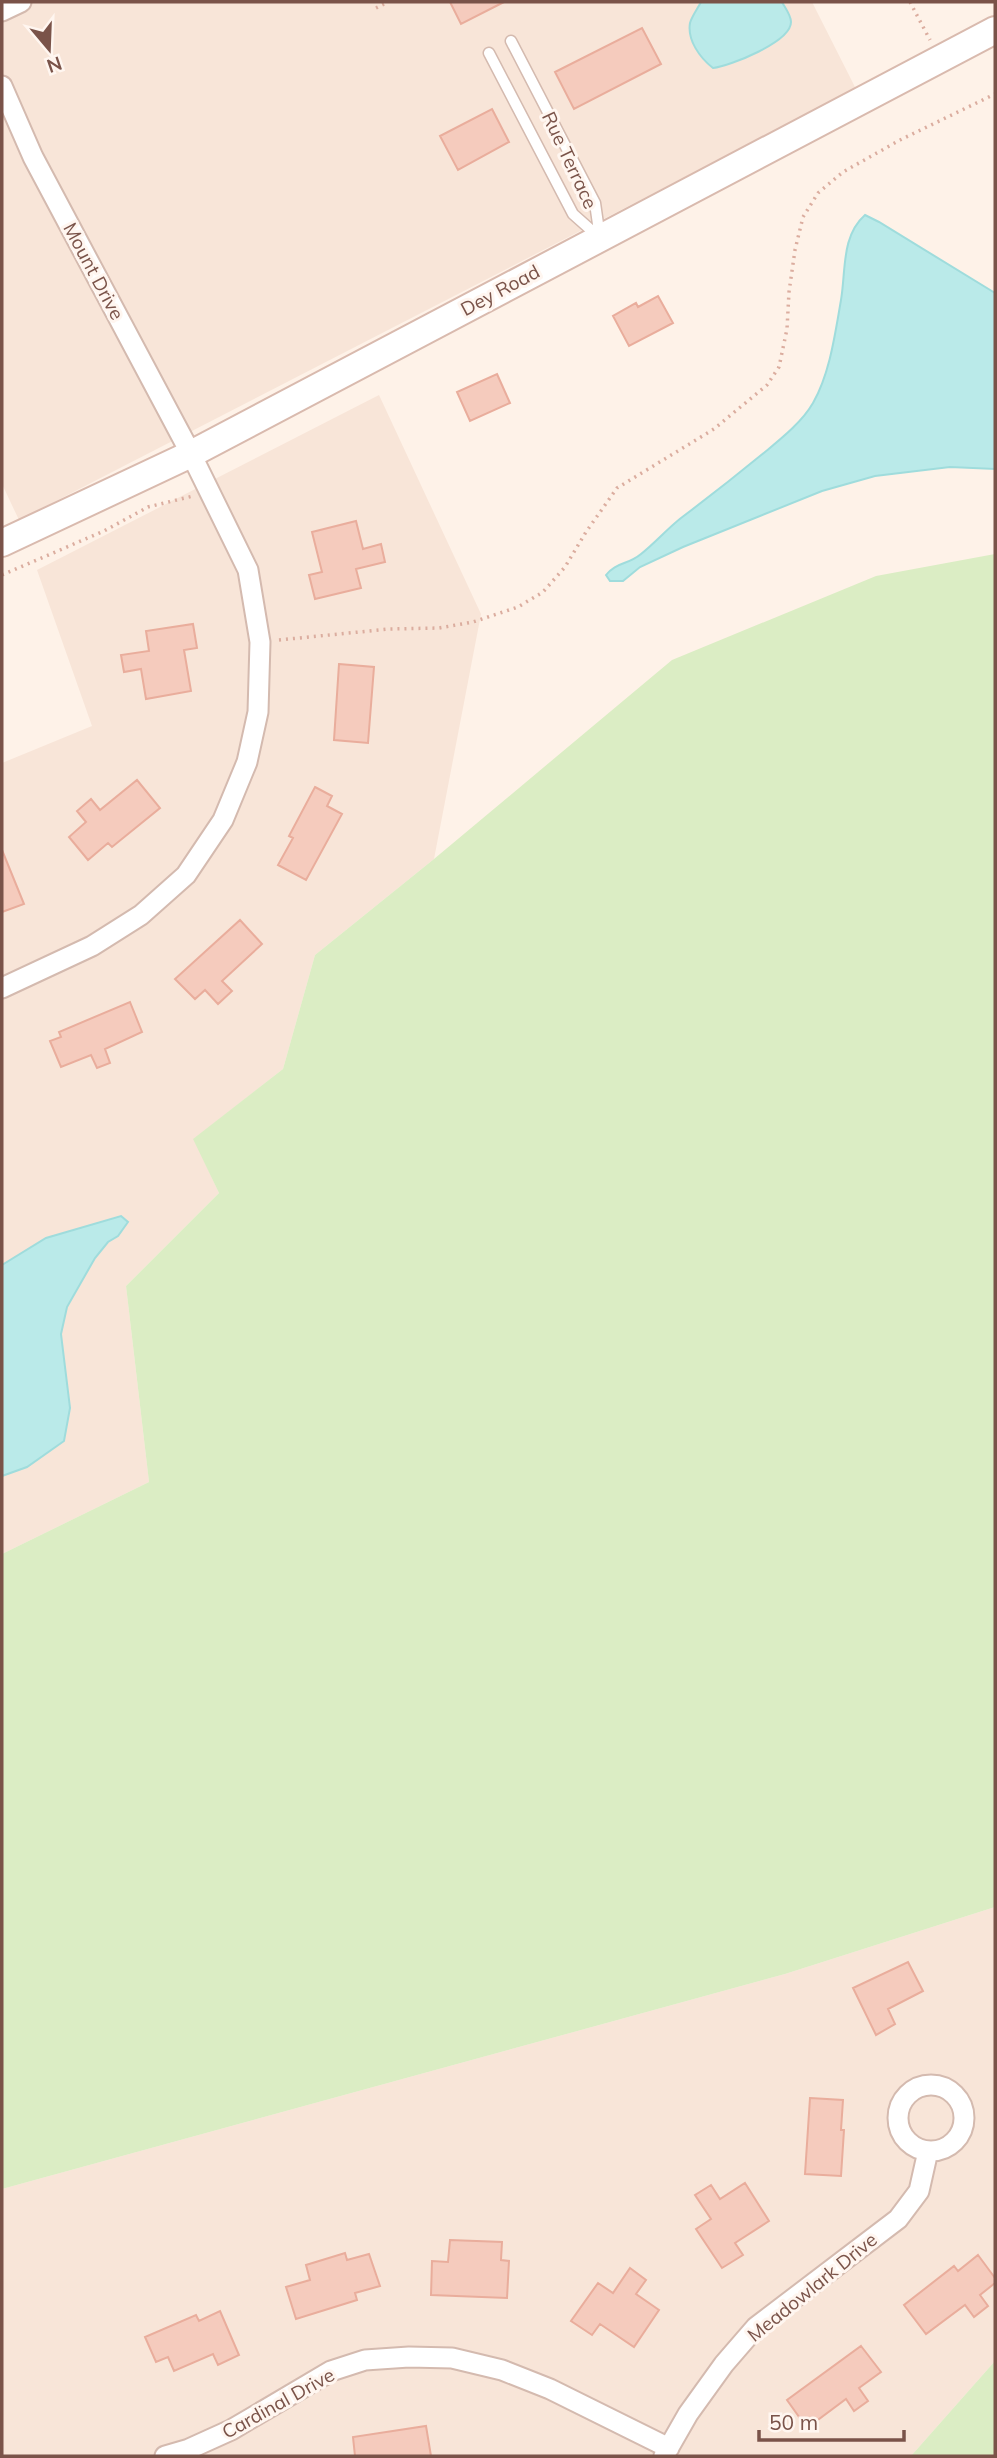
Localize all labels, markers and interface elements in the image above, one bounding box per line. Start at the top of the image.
north arrow [14,14,84,84]
text: N [44,51,65,79]
street label: Rue Terrace [537,108,603,212]
street label: Mount Drive [58,218,130,324]
street label: Dey Road [456,259,544,321]
street label: Meadowlark Drive [742,2227,882,2347]
street label: Cardinal Drive [218,2362,338,2444]
scale bar [759,2398,904,2442]
text: 50 m [769,2409,818,2435]

